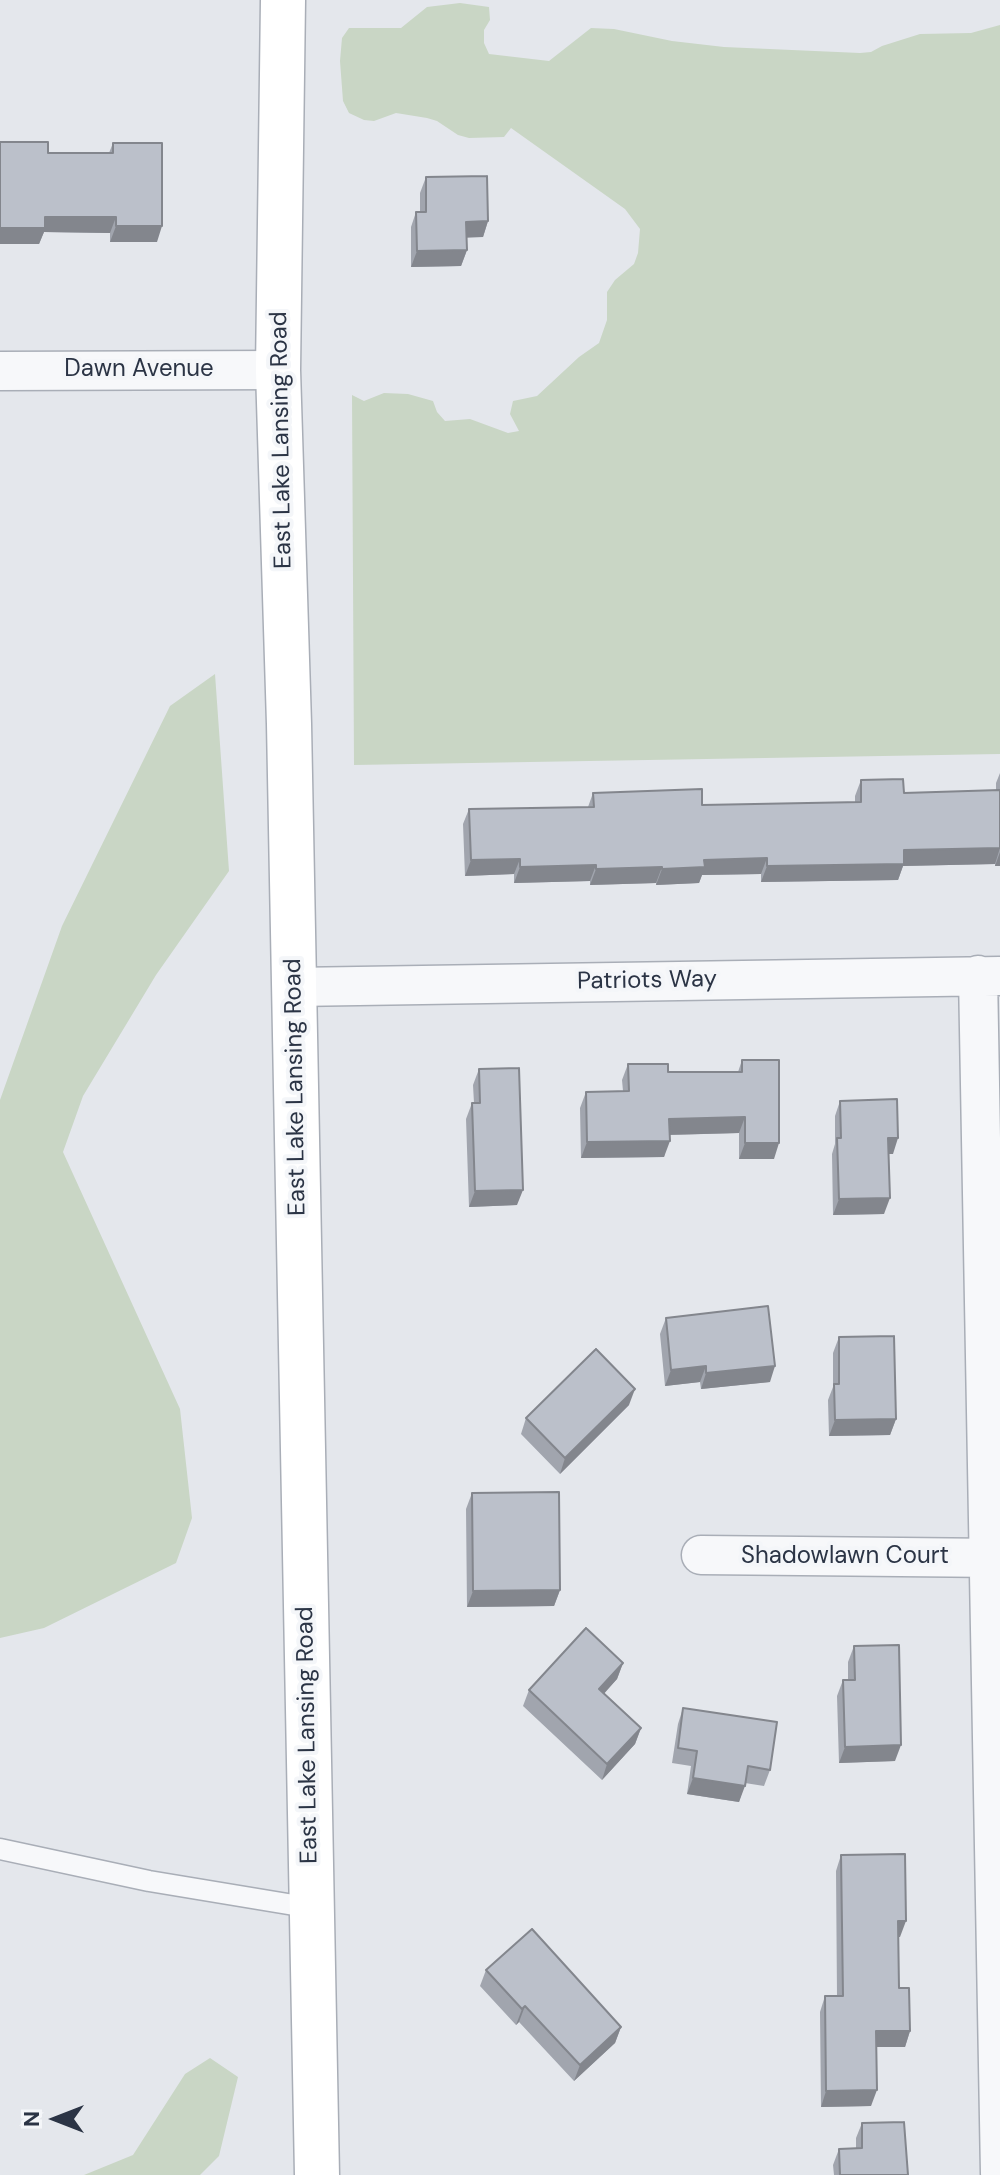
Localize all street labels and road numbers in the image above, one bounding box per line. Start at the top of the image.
street label: East Lake Lansing Road [265,311,299,569]
street label: Dawn Avenue [64,356,214,384]
street label: East Lake Lansing Road [279,958,313,1216]
street label: Patriots Way [577,965,717,997]
street label: Shadowlawn Court [741,1543,949,1571]
street label: East Lake Lansing Road [291,1606,325,1864]

